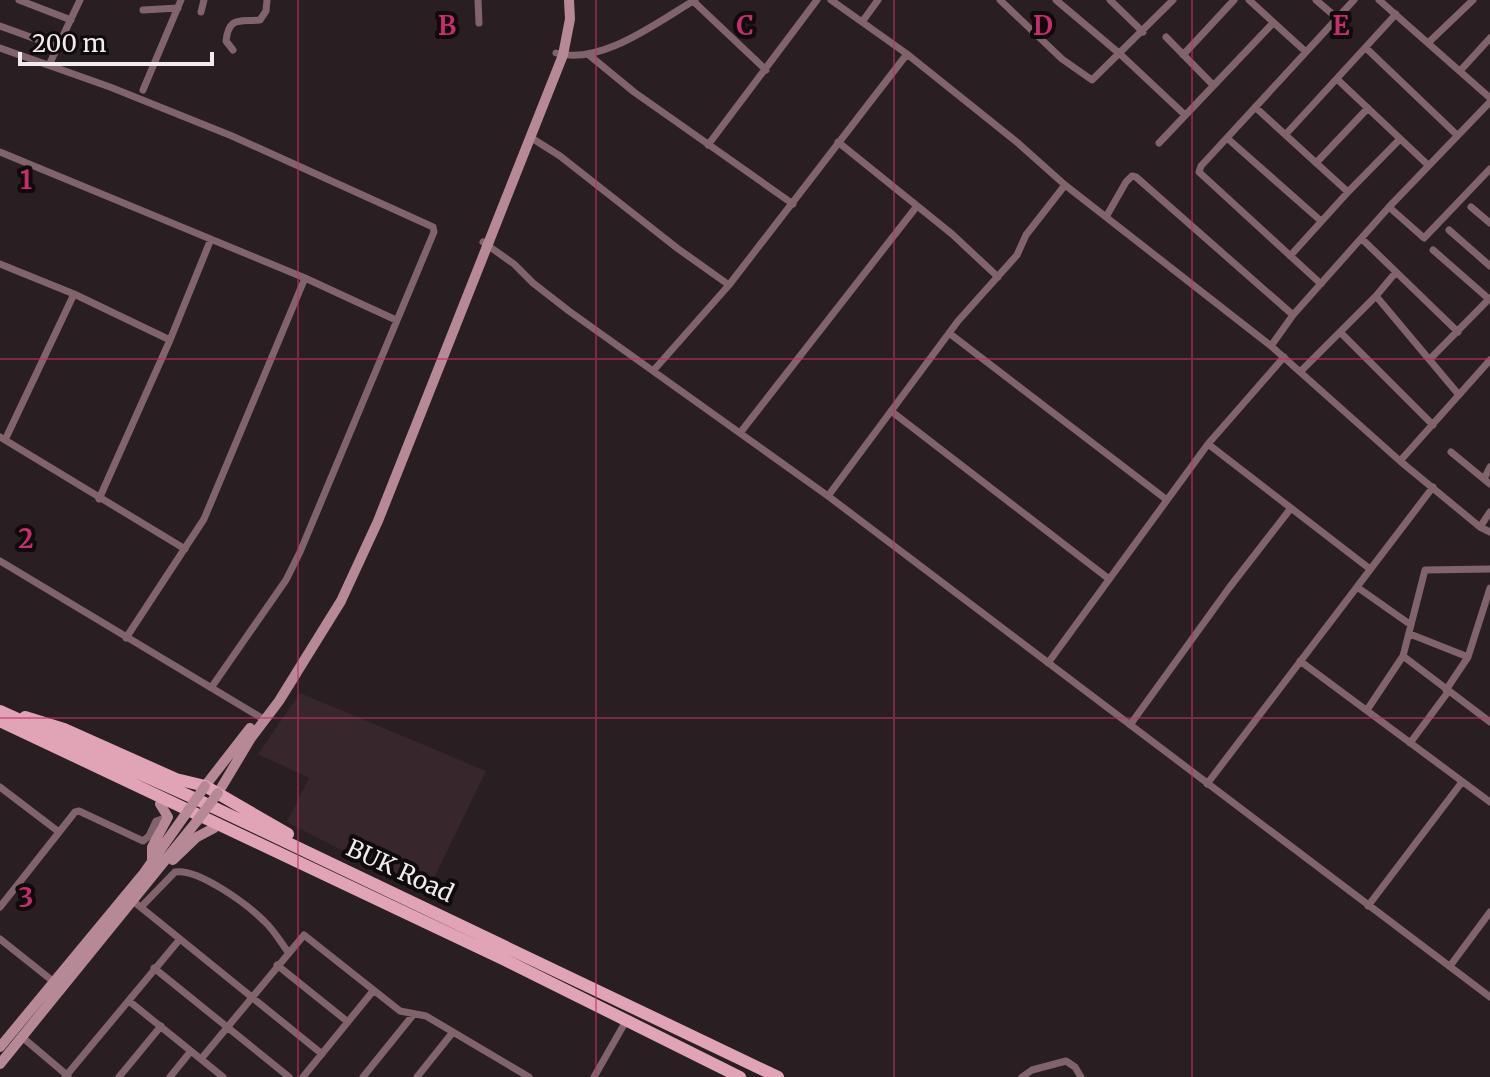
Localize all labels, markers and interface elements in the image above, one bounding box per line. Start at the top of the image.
text: B [438,9,456,42]
text: C [736,9,754,42]
text: D [1033,9,1053,42]
text: E [1333,9,1350,42]
scale bar [20,16,212,66]
text: 200 m [32,28,107,59]
text: 1 [20,163,32,196]
text: 2 [18,522,34,555]
street label: BUK Road [342,832,459,909]
text: 3 [19,881,33,914]

